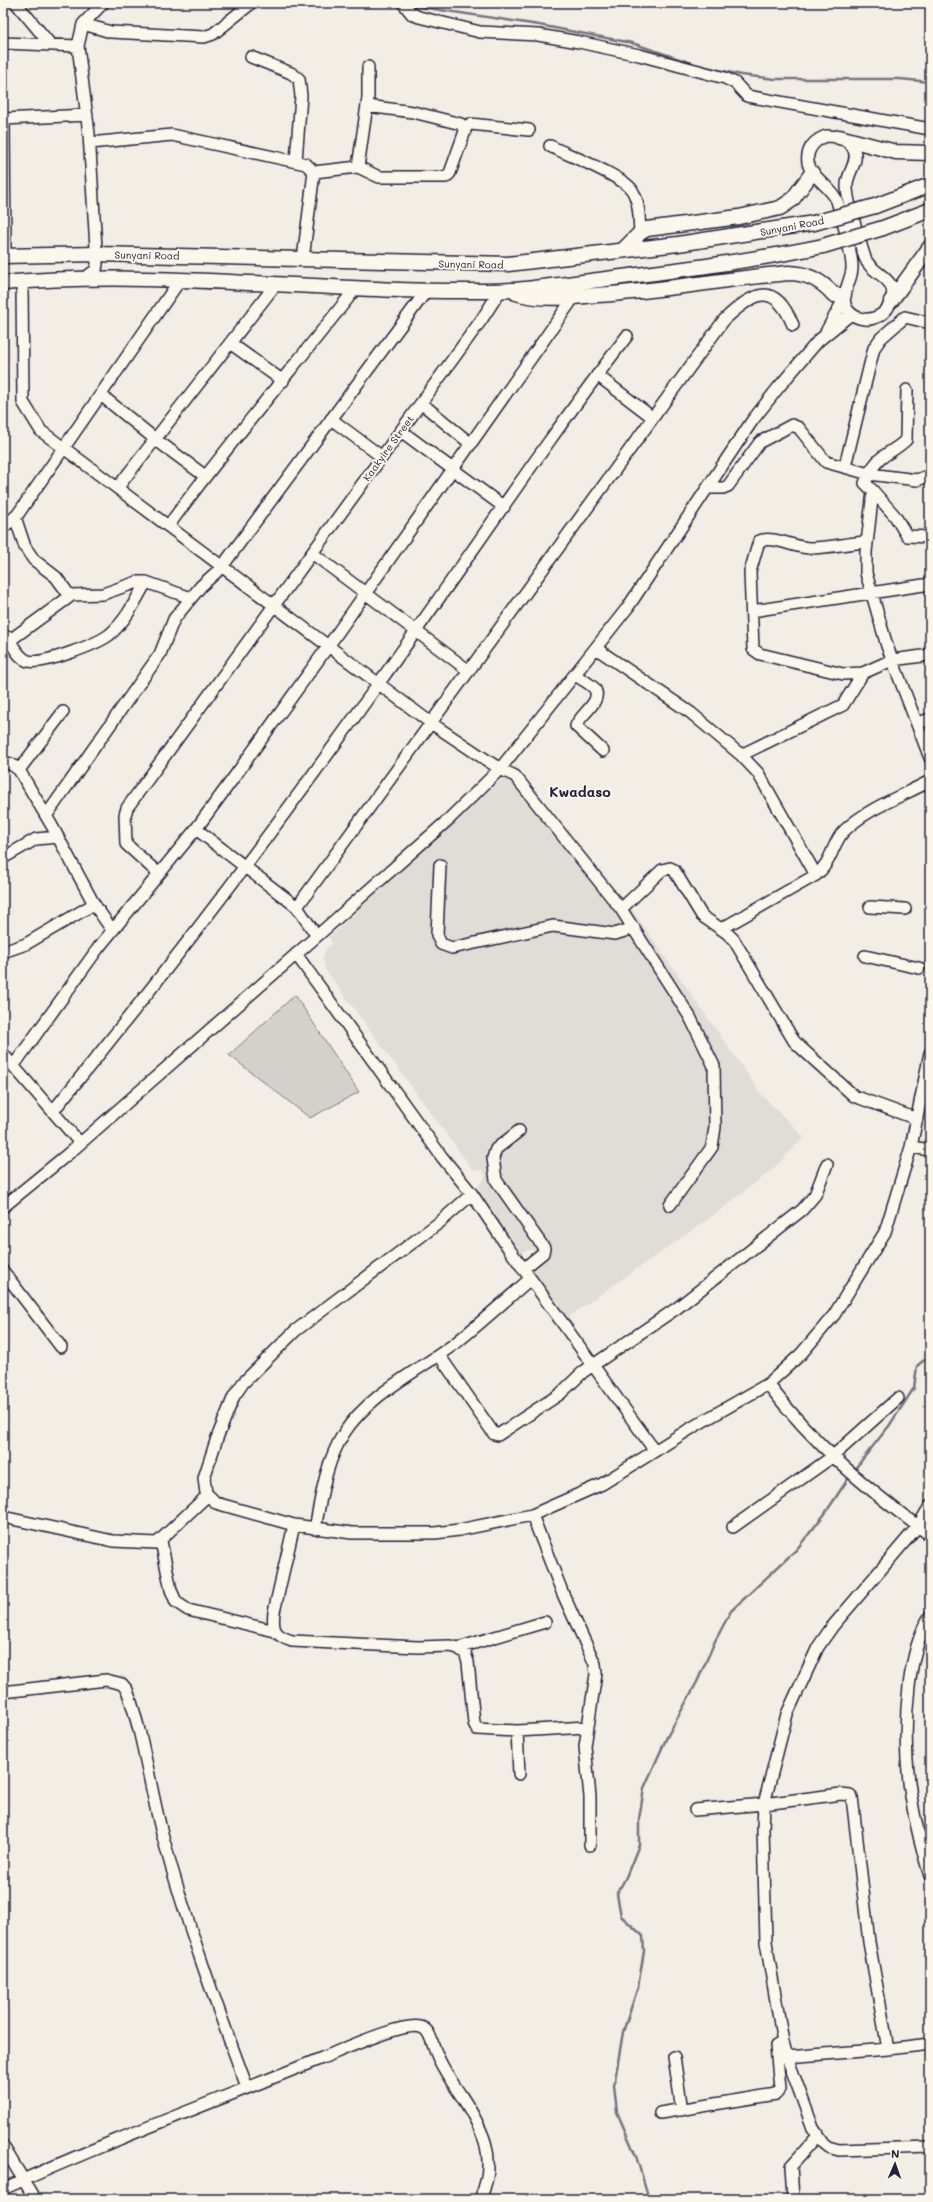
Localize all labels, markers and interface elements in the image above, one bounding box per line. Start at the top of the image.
street label: Sunyani Road [759,213,825,239]
street label: Sunyani Road [114,247,180,263]
street label: Sunyani Road [438,256,504,272]
street label: Kaakyire Street [359,412,417,484]
district label: Kwadaso [549,782,611,801]
north arrow [875,2144,915,2184]
text: N [891,2146,900,2161]

